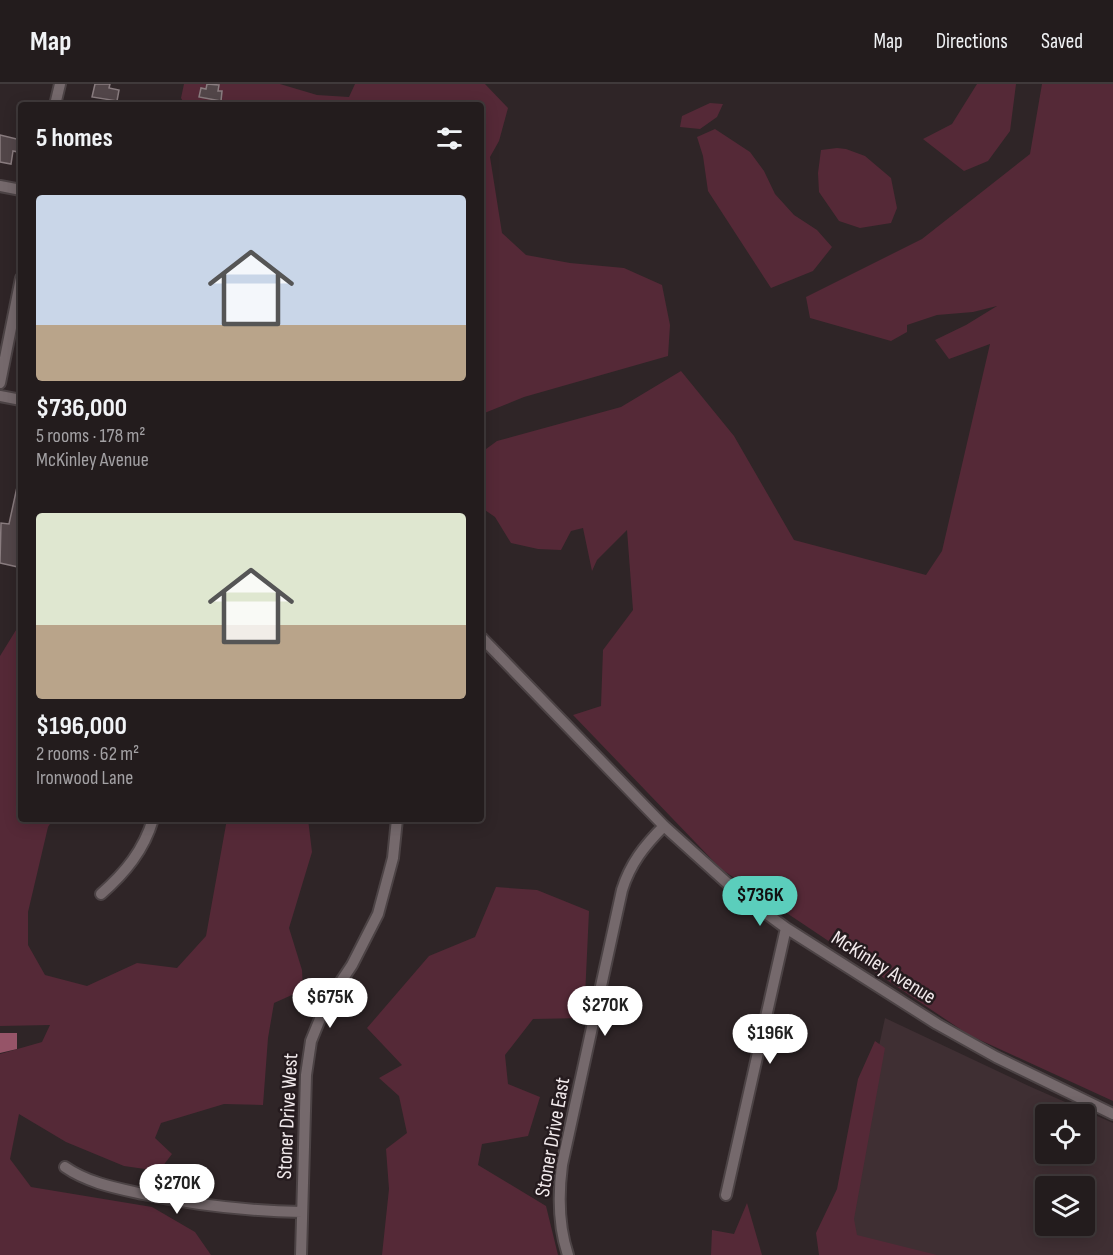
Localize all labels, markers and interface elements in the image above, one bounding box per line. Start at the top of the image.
text: Map [30,25,71,58]
text: Map [873,29,903,54]
text: Directions [936,29,1008,54]
text: Saved [1041,29,1083,54]
icon: filters [433,122,466,155]
text: 5 homes [36,123,113,154]
icon: home [197,234,305,342]
text: $736,000 [36,393,127,424]
text: 5 rooms · 178 m² [36,424,145,448]
text: McKinley Avenue [36,448,149,472]
icon: home [197,552,305,660]
text: $196,000 [36,711,127,742]
text: 2 rooms · 62 m² [36,742,139,766]
text: Ironwood Lane [36,766,133,790]
pin: $736K [718,876,802,927]
text: $736K [736,883,784,907]
street label: McKinley Avenue [827,925,941,1009]
pin: $675K [288,978,372,1029]
text: $675K [307,985,354,1009]
pin: $270K [563,986,647,1037]
text: $270K [581,993,629,1017]
pin: $196K [728,1014,812,1065]
text: $196K [747,1021,793,1045]
street label: Stoner Drive West [272,1052,303,1180]
street label: Stoner Drive East [530,1075,575,1199]
map controls [1035,1104,1095,1236]
button: locate [1035,1104,1095,1164]
pin: $270K [135,1164,219,1215]
text: $270K [153,1171,201,1195]
button: layers [1035,1176,1095,1236]

